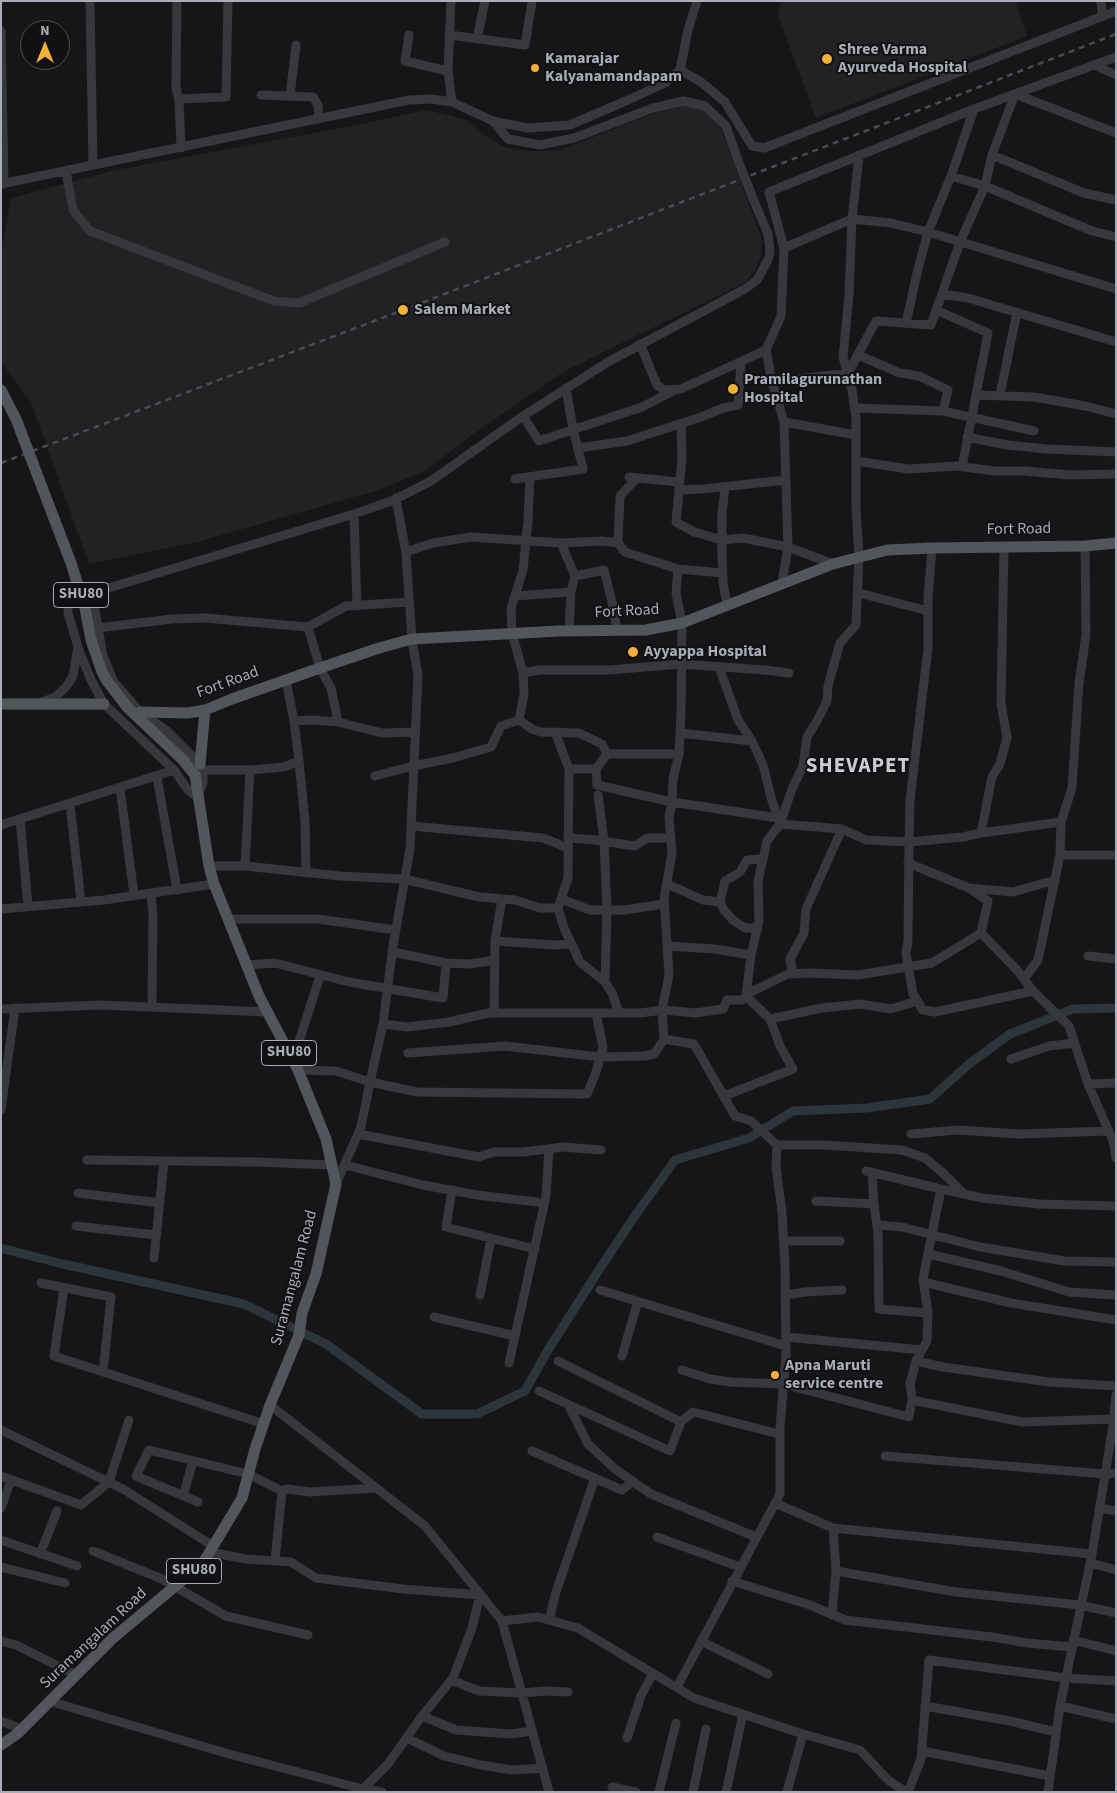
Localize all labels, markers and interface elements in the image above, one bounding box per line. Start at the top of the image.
north arrow [20,20,70,70]
text: N [40,21,50,41]
place label: Shree Varma Ayurveda Hospital [838,40,967,78]
place label: Kamarajar Kalyanamandapam [545,49,682,87]
marker: Shree Varma Ayurveda Hospital [820,52,834,66]
marker: Kamarajar Kalyanamandapam [529,62,541,74]
place label: Salem Market [414,300,511,320]
marker: Salem Market [396,303,410,317]
place label: Pramilagurunathan Hospital [744,370,882,408]
marker: Pramilagurunathan Hospital [726,382,740,396]
street label: Fort Road [986,520,1052,540]
road number: SHU80 [54,582,108,608]
street label: Fort Road [594,601,660,623]
place label: Ayyappa Hospital [644,642,767,662]
marker: Ayyappa Hospital [626,645,640,659]
street label: Fort Road [194,663,262,703]
district label: SHEVAPET [805,754,911,780]
road number: SHU80 [262,1040,316,1066]
street label: Suramangalam Road [268,1208,322,1348]
place label: Apna Maruti service centre [785,1356,883,1394]
marker: Apna Maruti service centre [769,1369,781,1381]
road number: SHU80 [166,1558,222,1584]
street label: Suramangalam Road [36,1584,152,1694]

